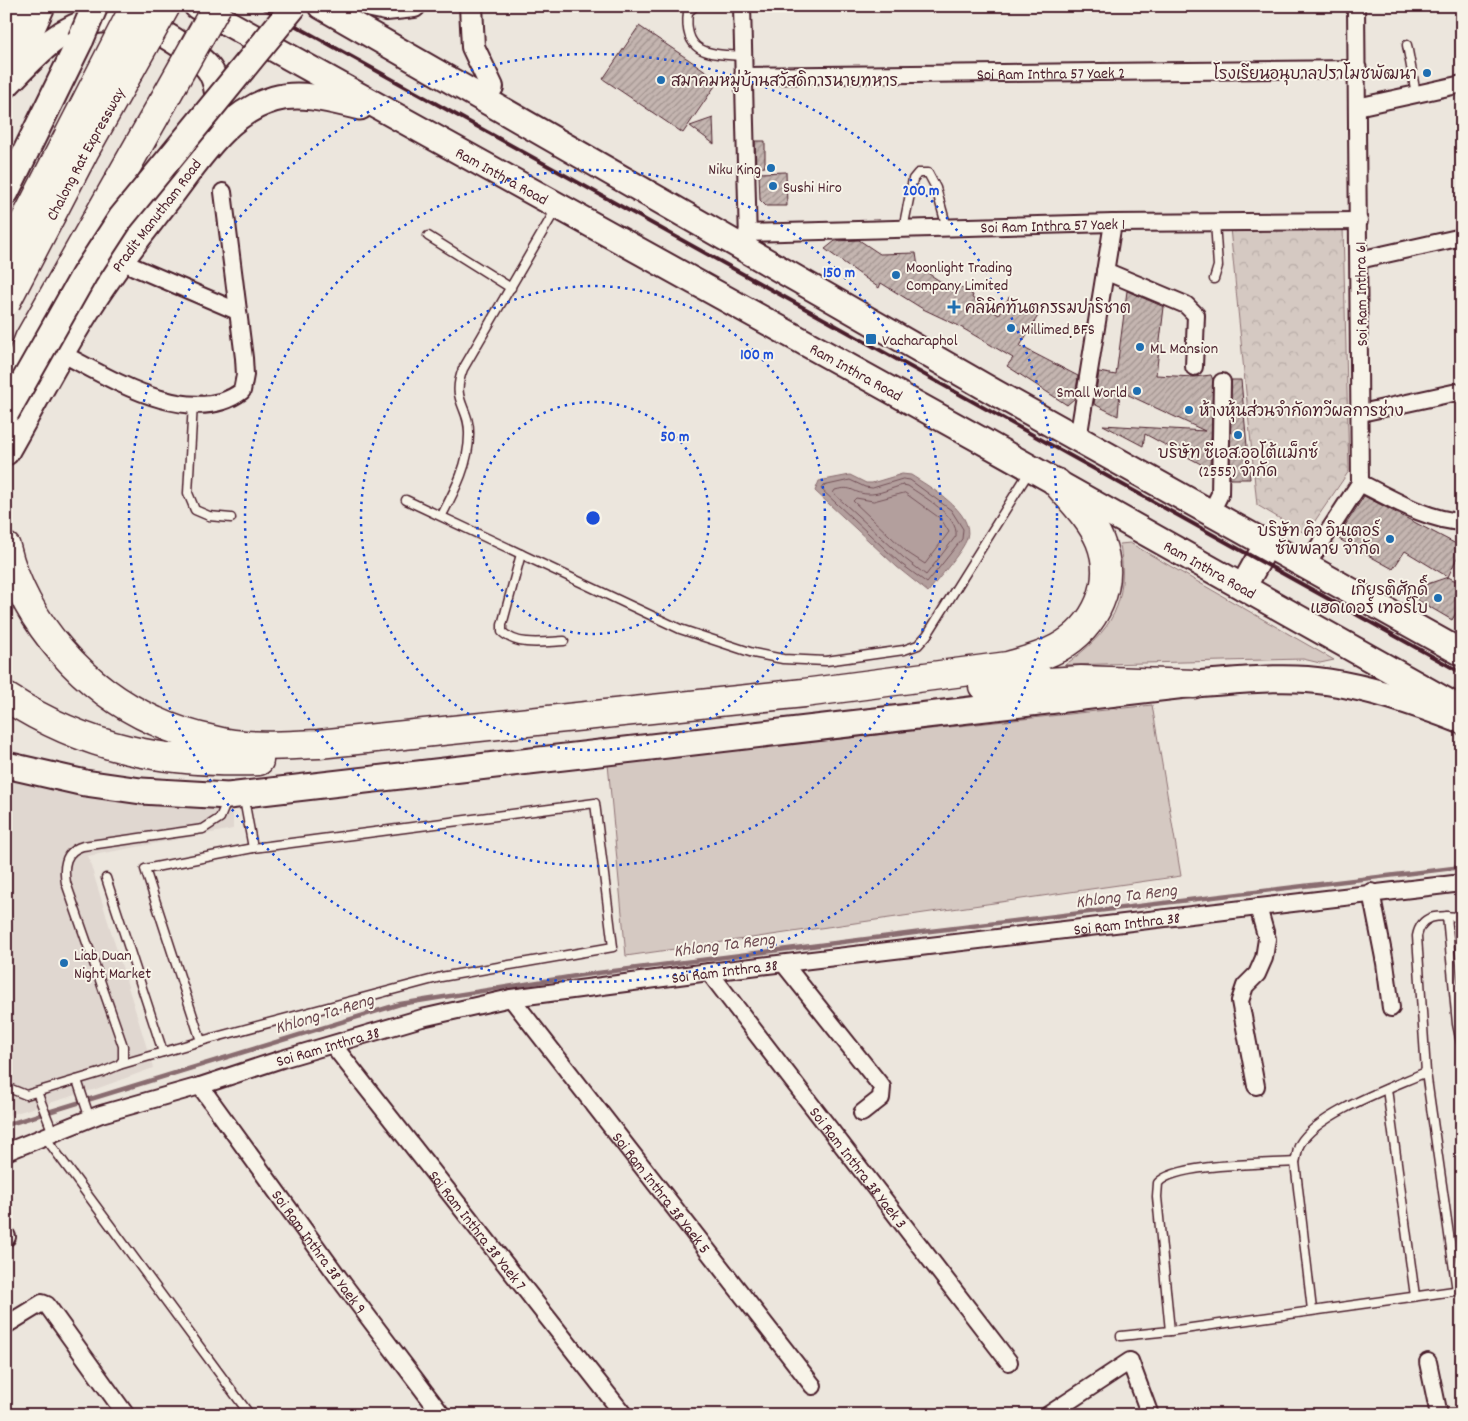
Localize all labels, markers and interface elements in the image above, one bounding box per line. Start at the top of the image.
place label: โรงเรียนอนุบาลปราโมชพัฒนา [1213,62,1417,87]
street label: Soi Ram Inthra 57 Yaek 2 [977,63,1125,87]
marker: โรงเรียนอนุบาลปราโมชพัฒนา [1421,67,1433,79]
place label: สมาคมหมู่บ้านสวัสดิการนายทหาร [671,69,898,94]
marker: สมาคมหมู่บ้านสวัสดิการนายทหาร [655,74,667,86]
street label: Chalong Rat Expressway [41,84,132,225]
street label: Ram Inthra Road [451,142,552,212]
street label: Pradit Manutham Road [107,155,208,278]
place label: Niku King [708,159,761,182]
marker: Niku King [765,162,777,174]
place label: Sushi Hiro [783,177,842,200]
marker: Sushi Hiro [767,180,779,192]
text: 200 m [903,181,939,203]
street label: Soi Ram Inthra 57 Yaek 1 [980,214,1125,241]
street label: Soi Ram Inthra 61 [1350,241,1375,347]
place label: Moonlight Trading Company Limited [906,257,1012,298]
text: 150 m [823,263,855,285]
marker: Moonlight Trading Company Limited [890,269,902,281]
place label: คลินิคทันตกรรมปาริชาต [965,297,1131,321]
marker: คลินิคทันตกรรมปาริชาต [947,300,961,314]
place label: Millimed ฺBFS [1021,319,1095,342]
marker: Millimed ฺBFS [1005,322,1017,334]
place label: Vacharaphol [882,330,958,353]
marker: Vacharaphol [864,332,878,346]
place label: ML Mansion [1150,338,1218,361]
street label: Ram Inthra Road [805,339,906,408]
marker: ML Mansion [1134,341,1146,353]
text: 100 m [740,345,774,367]
place label: Small World [1057,382,1127,405]
marker: Small World [1131,385,1143,397]
place label: ห้างหุ้นส่วนจำกัดทวีผลการช่าง [1199,399,1404,424]
marker: ห้างหุ้นส่วนจำกัดทวีผลการช่าง [1183,404,1195,416]
text: 50 m [661,427,689,449]
marker: บริษัท ซีเอส.ออโต้แม็กซ์ (2555) จำกัด [1232,429,1244,441]
place label: บริษัท ซีเอส.ออโต้แม็กซ์ (2555) จำกัด [1158,441,1318,484]
centre of rings [584,509,602,527]
place label: บริษัท คิว อินเตอร์ ซัพพลาย จำกัด [1257,519,1381,562]
marker: บริษัท คิว อินเตอร์ ซัพพลาย จำกัด [1384,533,1396,545]
street label: Ram Inthra Road [1159,536,1259,606]
place label: เกียรติศักดิ์ แฮดเดอร์ เทอร์โบ [1310,574,1428,621]
marker: เกียรติศักดิ์ แฮดเดอร์ เทอร์โบ [1432,592,1444,604]
water label: Khlong Ta Reng [1074,879,1179,916]
street label: Soi Ram Inthra 38 [1073,907,1182,943]
water label: Khlong Ta Reng [672,928,777,965]
place label: Liab Duan Night Market [74,945,151,986]
street label: Soi Ram Inthra 38 [670,955,779,991]
marker: Liab Duan Night Market [58,957,70,969]
water label: Khlong Ta Reng [272,988,378,1042]
street label: Soi Ram Inthra 38 [273,1022,383,1074]
street label: Soi Ram Inthra 38 Yaek 3 [803,1103,911,1234]
street label: Soi Ram Inthra 38 Yaek 5 [605,1128,715,1259]
street label: Soi Ram Inthra 38 Yaek 7 [422,1166,531,1296]
street label: Soi Ram Inthra 38 Yaek 9 [265,1186,371,1320]

